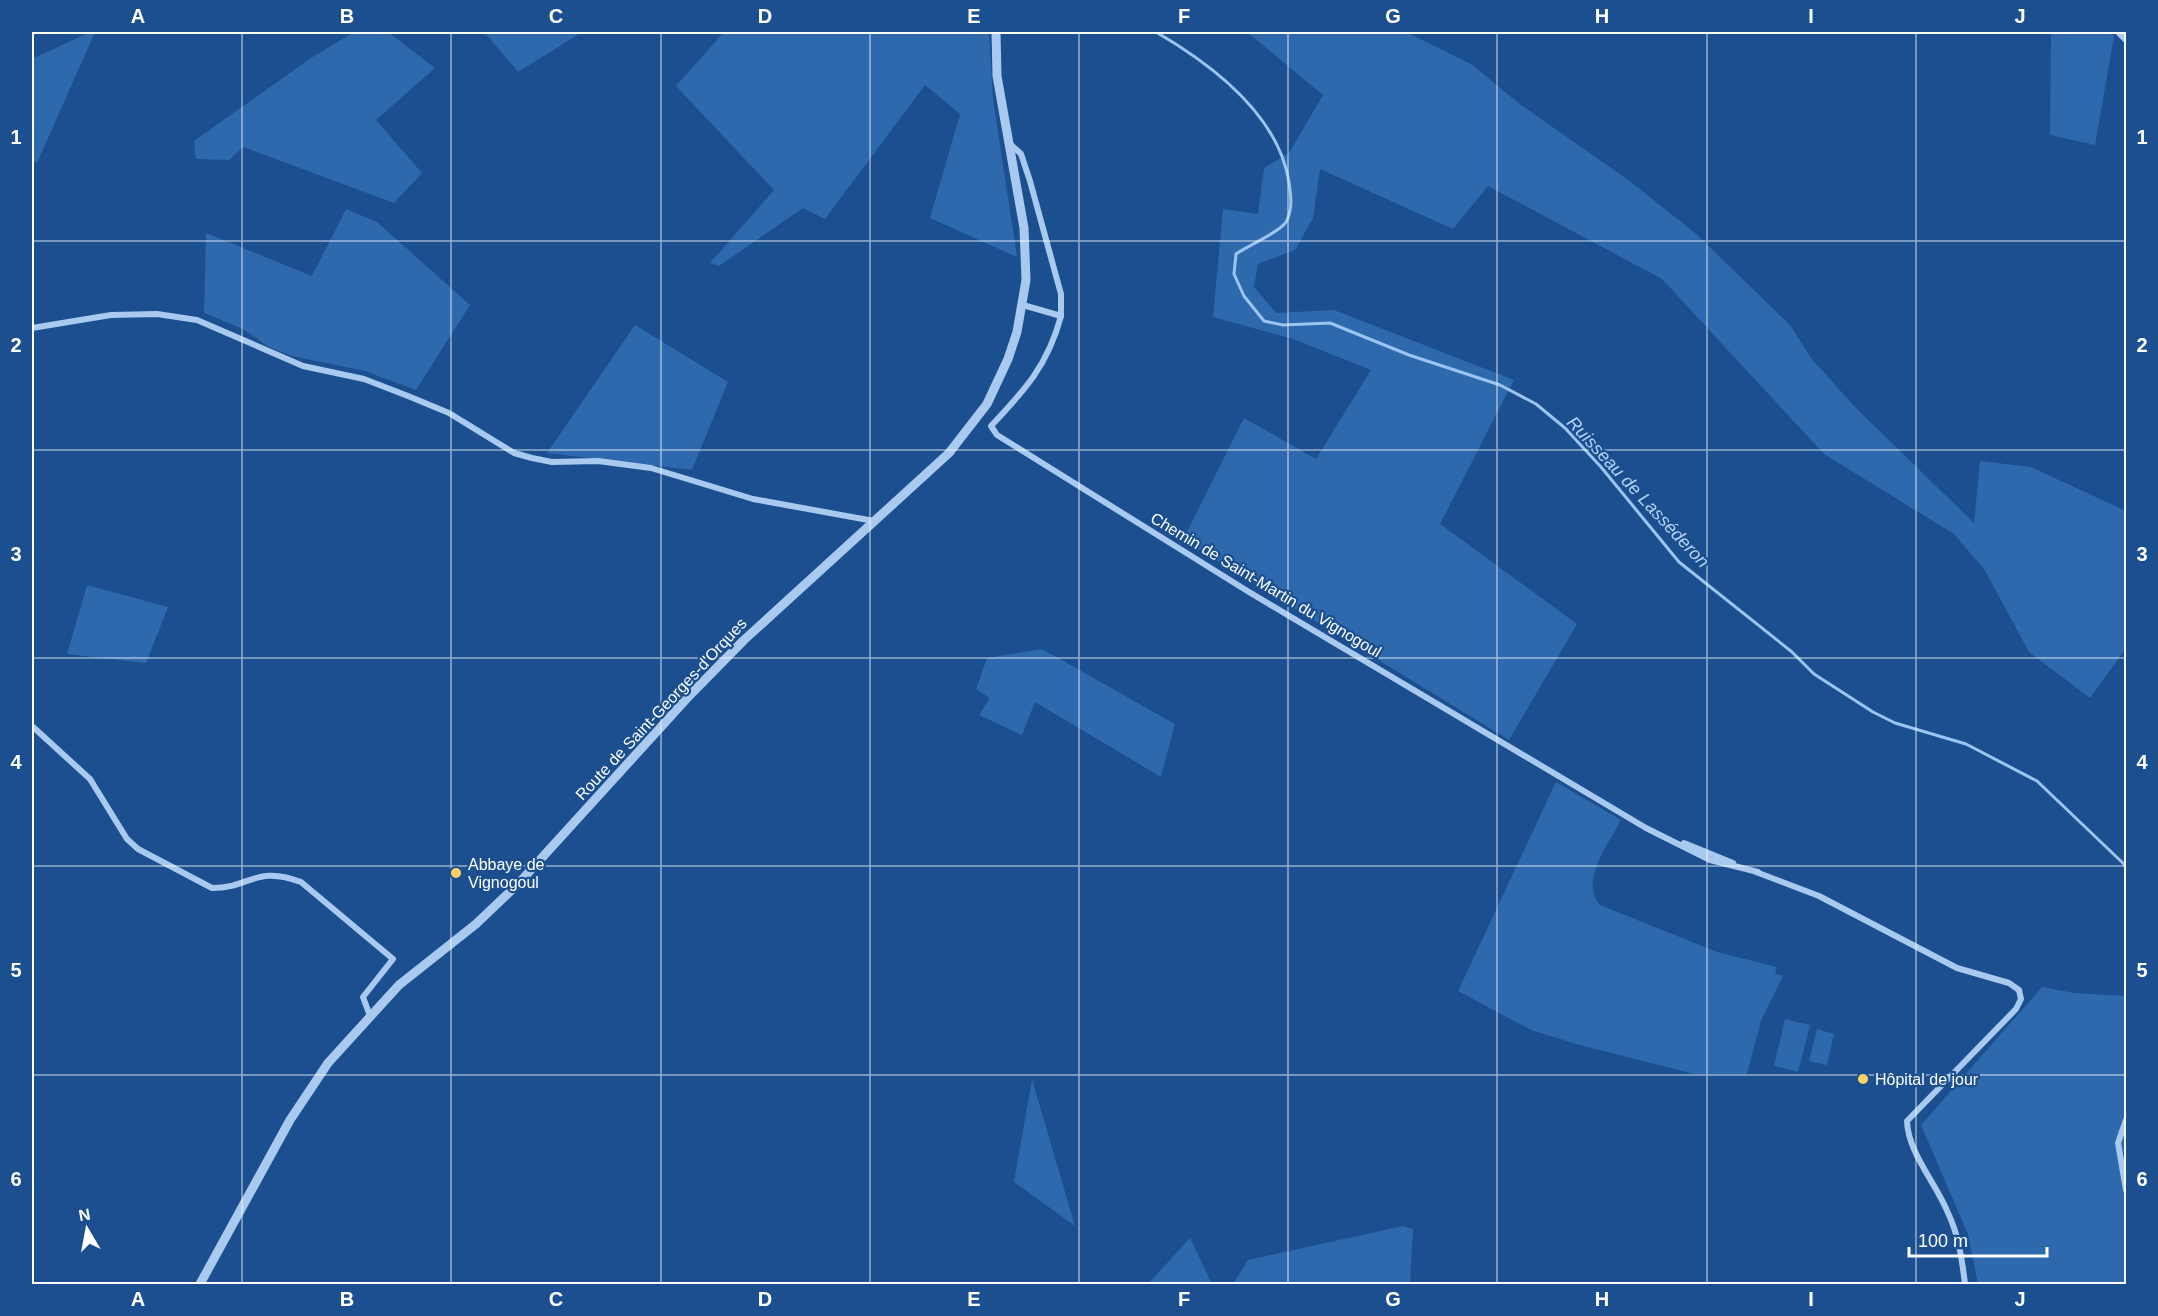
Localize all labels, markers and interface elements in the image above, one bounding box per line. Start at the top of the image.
text: A [131,5,145,27]
text: B [340,5,354,27]
text: C [549,5,563,27]
text: D [758,5,772,27]
text: E [967,5,981,27]
text: F [1178,5,1190,27]
text: G [1385,5,1401,27]
text: H [1595,5,1609,27]
text: I [1808,5,1814,27]
text: J [2014,5,2026,27]
text: 1 [10,126,22,148]
text: 1 [2136,126,2148,148]
text: 2 [10,334,22,356]
text: 2 [2136,334,2148,356]
water label: Ruisseau de Lasséderon [1563,412,1713,572]
street label: Chemin de Saint-Martin du Vignogoul [1148,509,1384,661]
text: 3 [10,543,22,565]
text: 3 [2136,543,2148,565]
street label: Route de Saint-Georges-d'Orques [572,615,750,803]
text: 4 [10,751,22,773]
text: 4 [2136,751,2148,773]
place label: Abbaye de Vignogoul [468,856,545,891]
marker: Abbaye de Vignogoul [449,866,463,880]
text: 5 [10,959,22,981]
text: 5 [2136,959,2148,981]
place label: Hôpital de jour [1875,1071,1979,1088]
marker: Hôpital de jour [1856,1072,1870,1086]
text: 6 [10,1168,22,1190]
text: 6 [2136,1168,2148,1190]
north arrow [57,1199,117,1259]
text: N [77,1205,92,1224]
scale bar [1909,1220,2047,1258]
text: 100 m [1918,1231,1968,1251]
text: A [131,1288,145,1310]
text: B [340,1288,354,1310]
text: C [549,1288,563,1310]
text: D [758,1288,772,1310]
text: E [967,1288,981,1310]
text: F [1178,1288,1190,1310]
text: G [1385,1288,1401,1310]
text: H [1595,1288,1609,1310]
text: I [1808,1288,1814,1310]
text: J [2014,1288,2026,1310]

